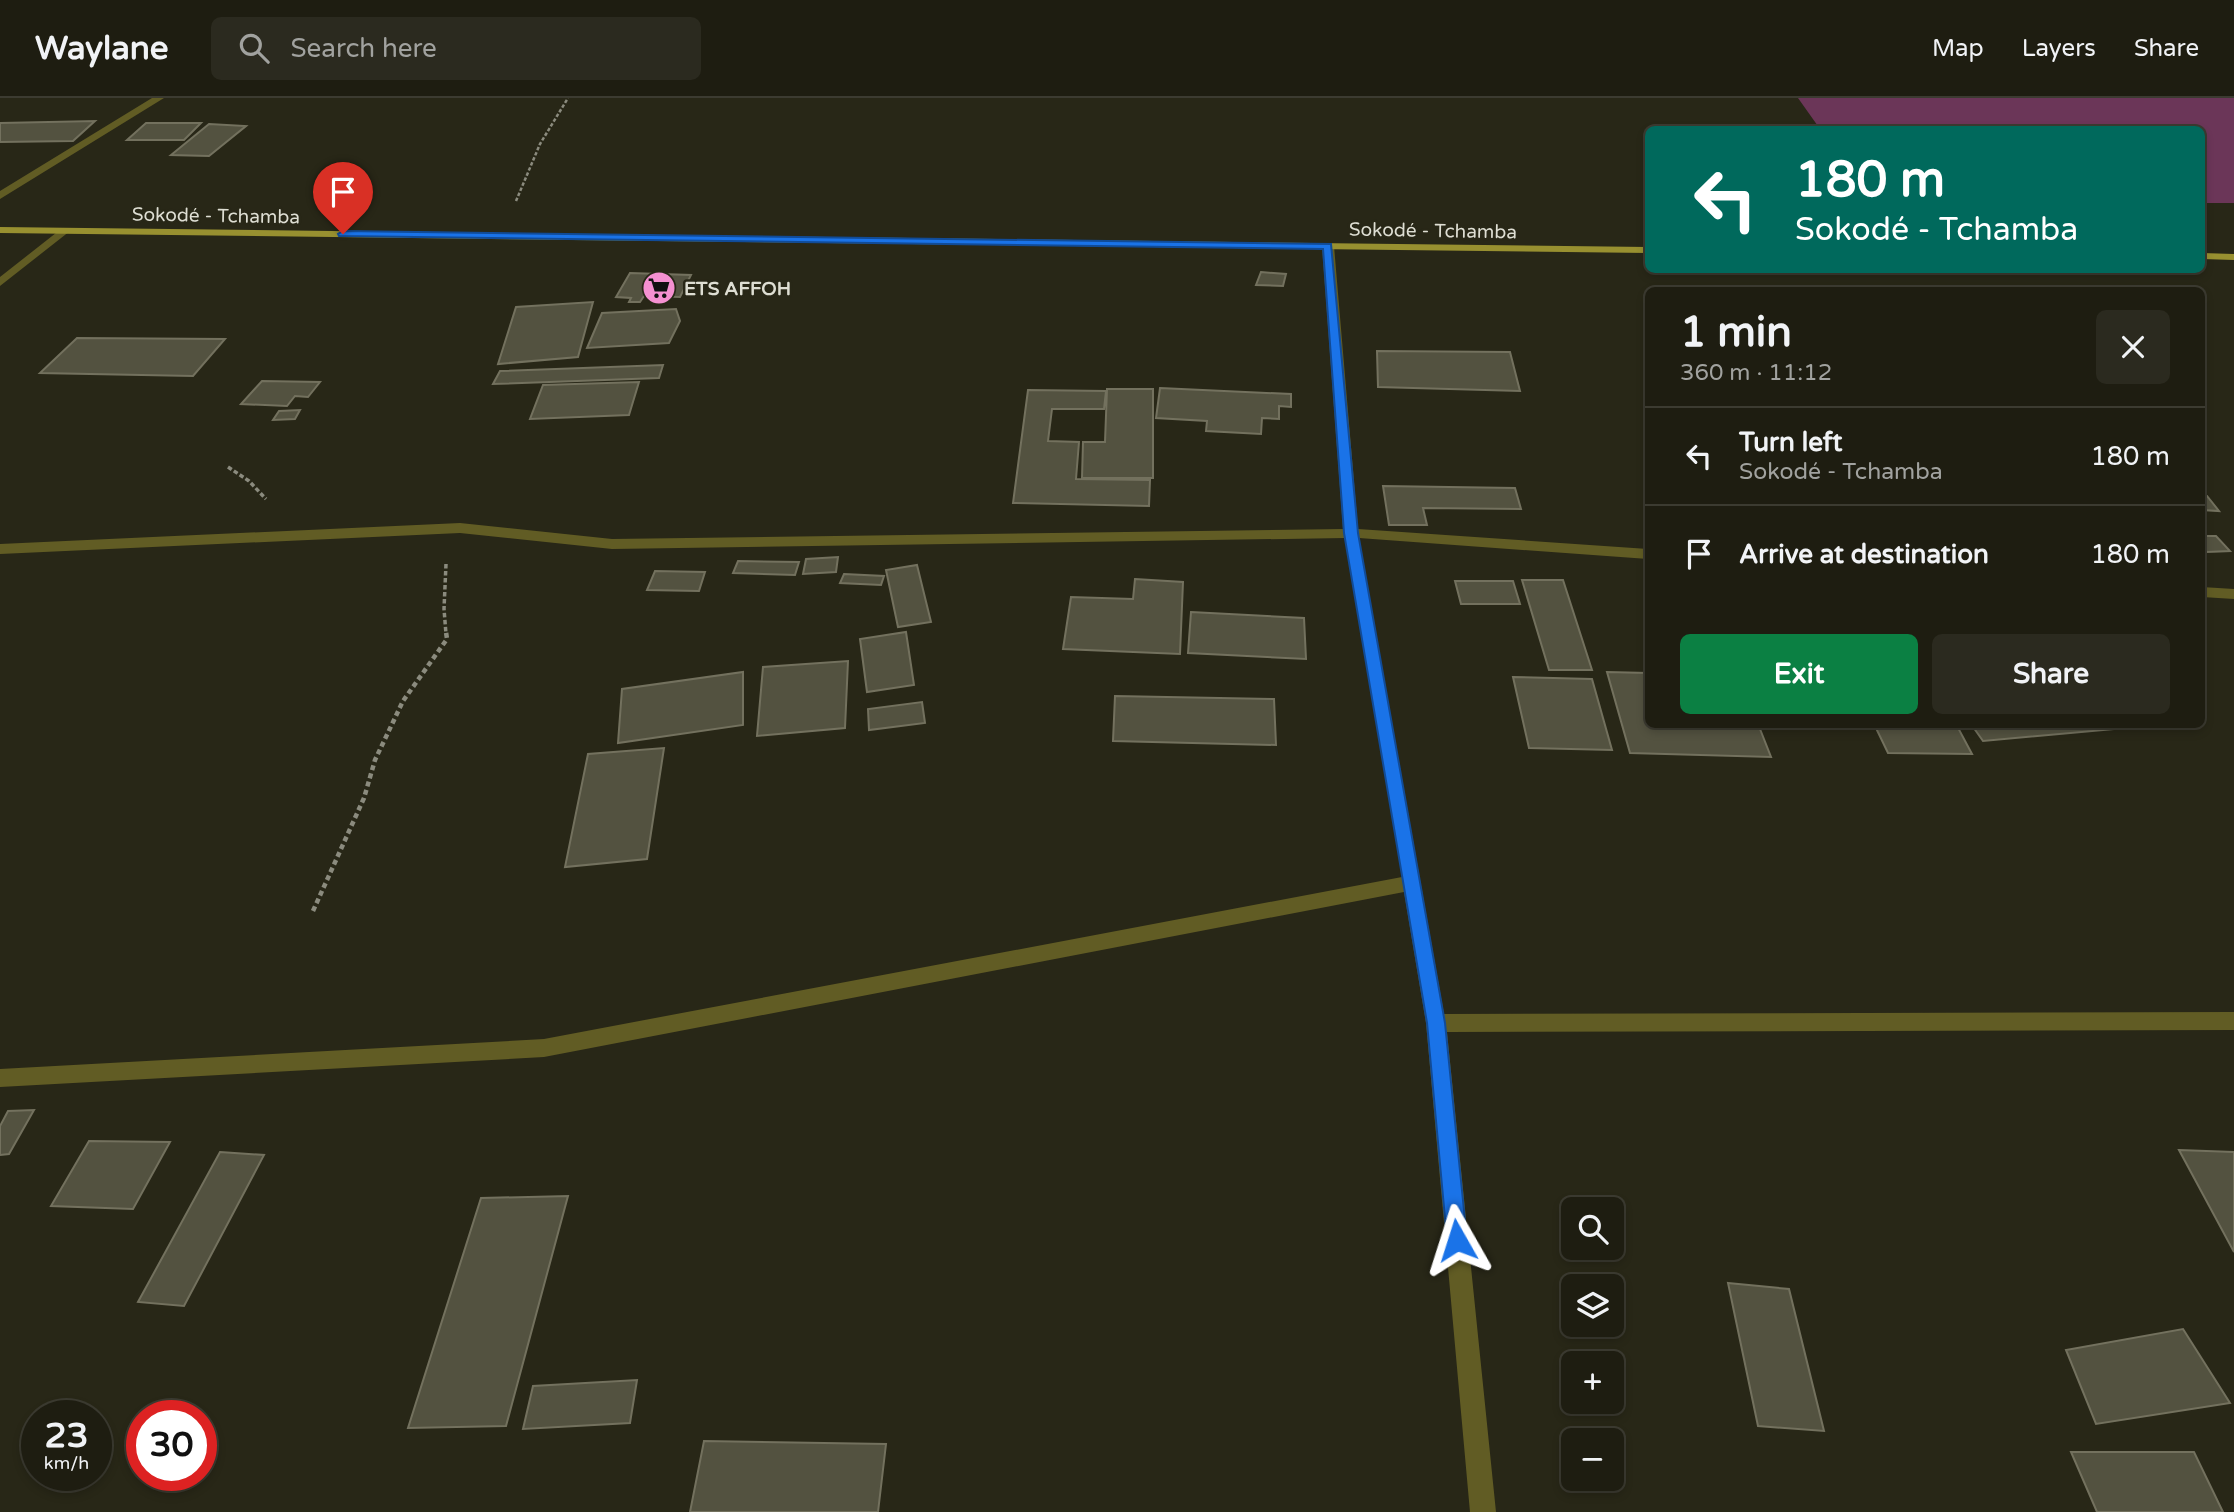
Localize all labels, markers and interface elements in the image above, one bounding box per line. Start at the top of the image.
search box [211,17,701,80]
text: Waylane [35,29,169,68]
icon: search [235,29,273,67]
text: Search here [291,33,437,64]
text: Map [1932,34,1984,63]
text: Layers [2022,34,2096,63]
text: Share [2134,34,2199,63]
text: 180 m [1795,151,1945,210]
icon: left [1680,154,1771,245]
pin [313,162,373,234]
icon: arrive [324,173,362,211]
street label: Sokodé - Tchamba [132,204,300,228]
text: Sokodé - Tchamba [1795,211,2078,249]
street label: Sokodé - Tchamba [1349,219,1517,243]
supermarket icon: ETS AFFOH [640,269,678,307]
place label: ETS AFFOH [684,278,791,300]
text: 1 min [1680,307,1792,358]
button: close [2096,310,2170,384]
text: 360 m · 11:12 [1680,359,1832,387]
text: Turn left [1739,427,1842,458]
icon: left [1680,437,1718,475]
text: 180 m [2090,441,2170,472]
text: Sokodé - Tchamba [1739,458,1943,486]
icon: arrive [1680,535,1718,573]
text: Arrive at destination [1739,539,1989,570]
text: 180 m [2090,539,2170,570]
button: Exit [1680,634,1918,714]
button: Share [1932,634,2170,714]
map controls [1561,1197,1624,1491]
button: search [1561,1197,1624,1260]
position arrow [1420,1203,1494,1277]
button: layers [1561,1274,1624,1337]
button: + [1561,1351,1624,1414]
speed limit sign: 30 [126,1400,217,1491]
text: 23 [45,1415,88,1457]
button: − [1561,1428,1624,1491]
text: km/h [44,1452,89,1474]

